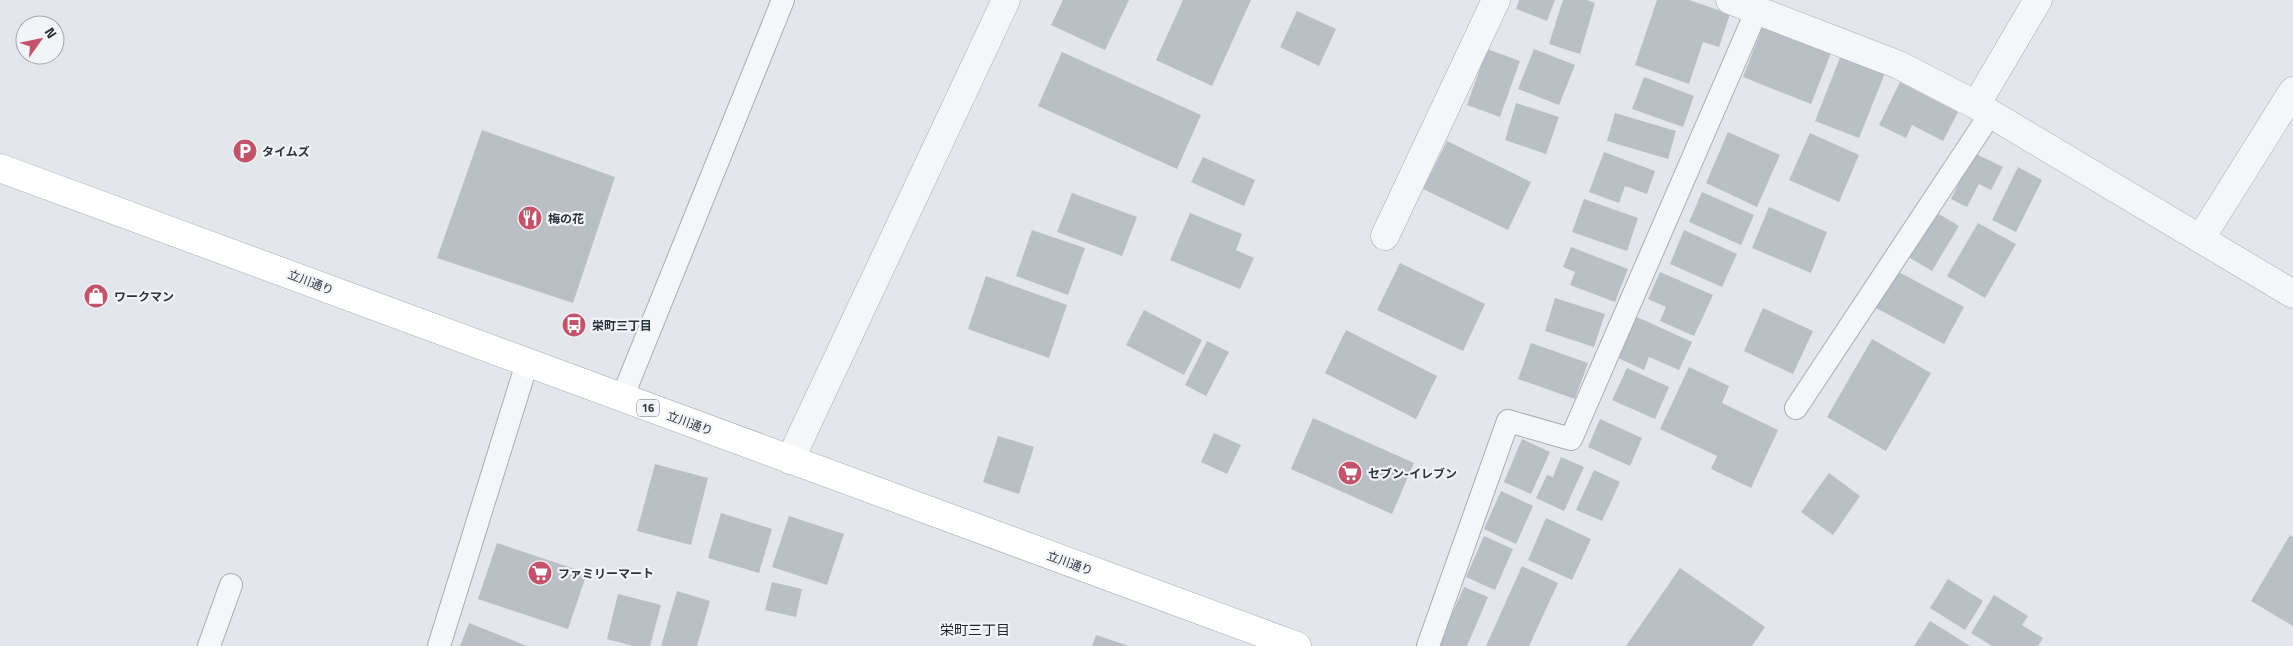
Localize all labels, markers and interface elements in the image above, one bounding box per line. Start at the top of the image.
north arrow [15,15,65,65]
text: N [40,23,63,42]
parking icon: タイムズ [232,138,258,164]
place label: タイムズ [262,142,310,161]
restaurant icon: 梅の花 [517,205,543,231]
place label: 梅の花 [548,209,584,228]
street label: 立川通り [285,265,337,299]
shop icon: ワークマン [83,283,109,309]
place label: ワークマン [114,287,174,306]
bus stop icon: 栄町三丁目 [561,312,587,338]
place label: 栄町三丁目 [592,316,652,335]
road number: 16 [637,399,659,416]
street label: 立川通り [664,406,716,440]
supermarket icon: セブン-イレブン [1337,460,1363,486]
place label: セブン-イレブン [1368,464,1457,483]
street label: 立川通り [1044,546,1096,580]
supermarket icon: ファミリーマート [527,560,553,586]
place label: ファミリーマート [558,564,654,583]
district label: 栄町三丁目 [940,619,1010,640]

